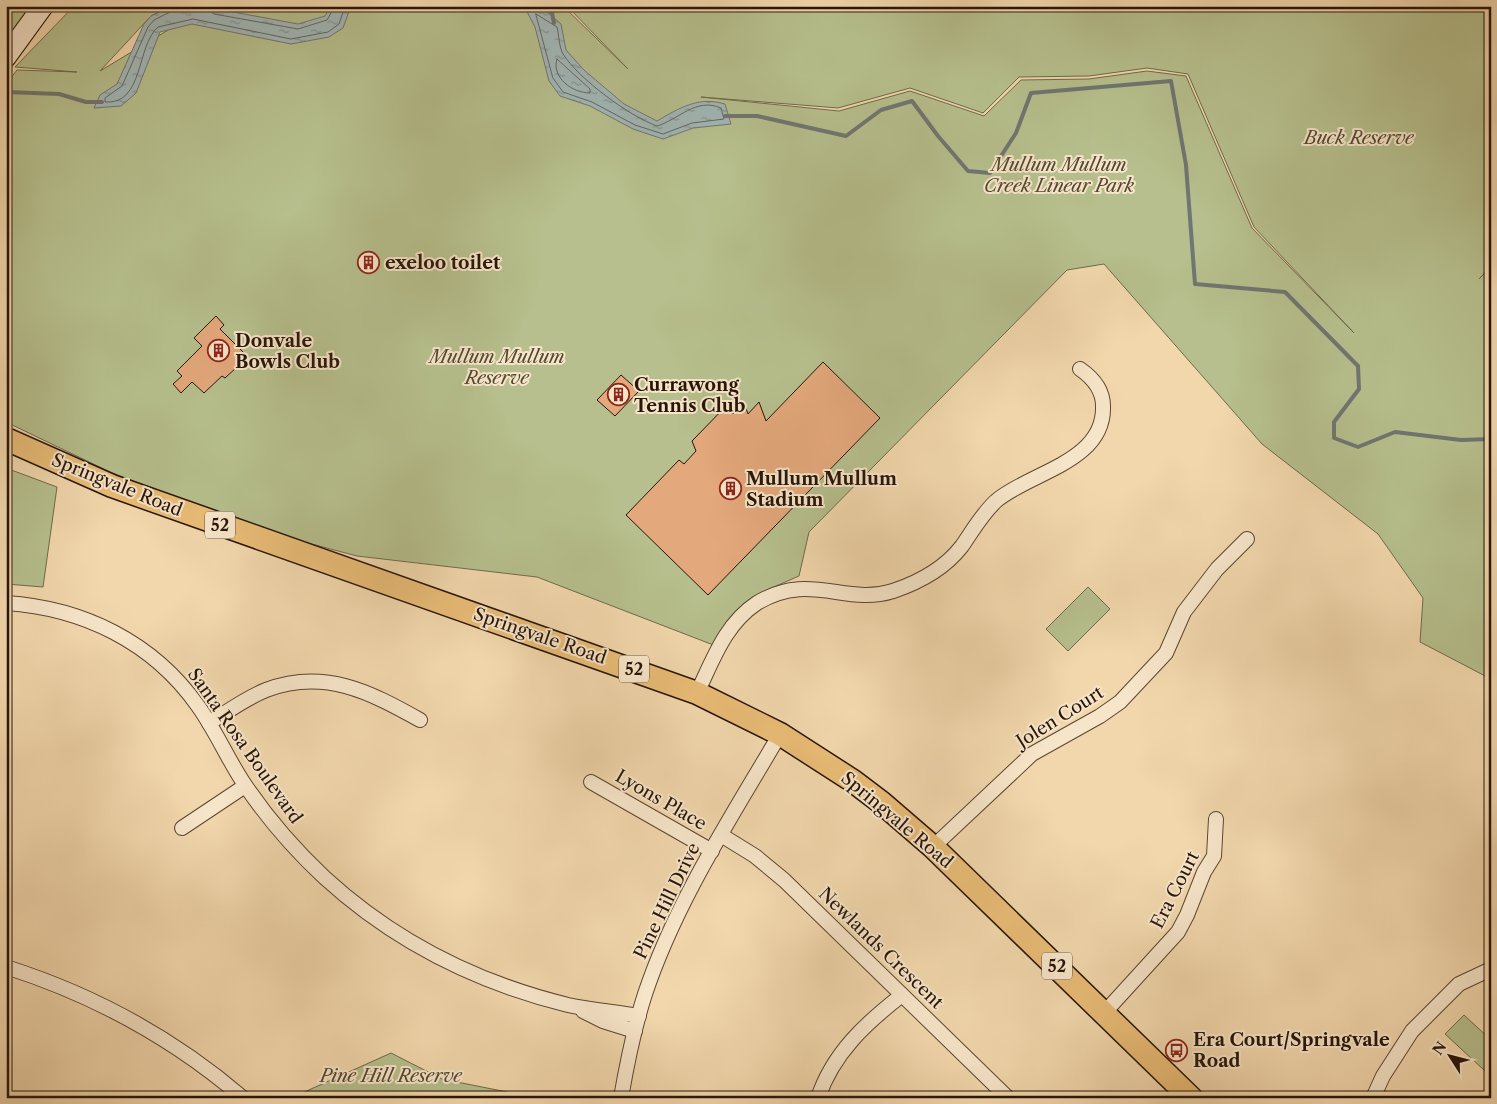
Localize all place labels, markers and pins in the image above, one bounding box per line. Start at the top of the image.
building icon: exeloo toilet [357,251,381,275]
place label: exeloo toilet [385,252,501,274]
place label: Donvale Bowls Club [235,330,340,373]
building icon: Donvale Bowls Club [207,339,231,363]
place label: Currawong Tennis Club [634,374,746,417]
building icon: Currawong Tennis Club [606,383,630,407]
place label: Mullum Mullum Stadium [746,468,897,511]
building icon: Mullum Mullum Stadium [718,477,742,501]
place label: Era Court/Springvale Road [1193,1029,1390,1072]
bus stop icon: Era Court/Springvale Road [1165,1038,1189,1062]

